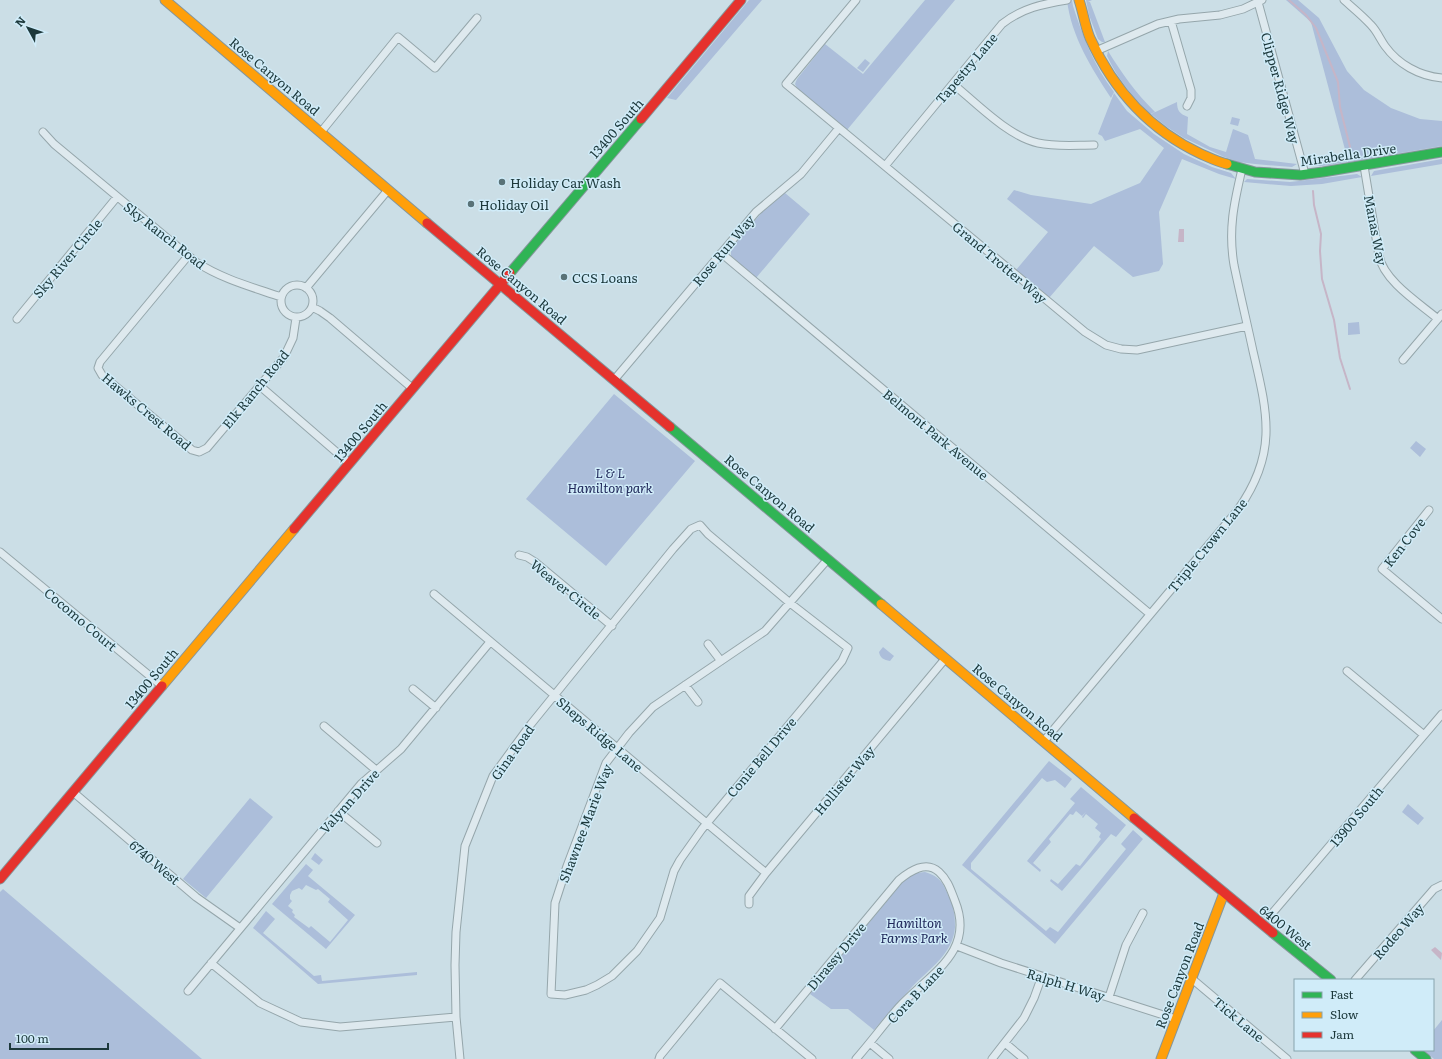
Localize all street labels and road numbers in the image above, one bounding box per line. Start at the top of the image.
street label: Tapestry Lane [931,28,1002,108]
street label: Clipper Ridge Way [1257,30,1305,146]
street label: Rose Canyon Road [226,32,324,120]
street label: 13400 South [585,94,648,162]
street label: Mirabella Drive [1299,138,1398,170]
street label: Manas Way [1360,193,1392,267]
street label: Sky Ranch Road [120,197,210,273]
street label: Rose Run Way [688,210,759,290]
street label: Sky River Circle [28,214,106,302]
street label: Grand Trotter Way [949,217,1052,308]
street label: Rose Canyon Road [473,241,571,329]
street label: Elk Ranch Road [217,345,293,433]
street label: Hawks Crest Road [98,368,196,454]
street label: Belmont Park Avenue [879,384,993,484]
street label: 13400 South [329,396,391,465]
street label: Rose Canyon Road [721,449,819,537]
street label: Triple Crown Lane [1163,494,1251,596]
street label: Ken Cove [1379,513,1429,571]
street label: Weaver Circle [527,555,606,624]
street label: Cocomo Court [41,583,122,656]
street label: 13400 South [120,643,182,712]
street label: Rose Canyon Road [969,658,1067,746]
street label: Sheps Ridge Lane [553,692,648,776]
street label: Conie Bell Drive [722,713,800,801]
street label: Gina Road [486,720,538,784]
street label: Hollister Way [809,741,879,819]
street label: Shawnee Marie Way [554,760,617,885]
street label: Valynn Drive [315,764,383,837]
street label: 13900 South [1325,781,1387,850]
street label: 6740 West [126,835,185,889]
street label: Rodeo Way [1368,898,1428,963]
street label: 6400 West [1256,900,1317,954]
street label: Dirassy Drive [802,918,870,994]
street label: Rose Canyon Road [1150,919,1208,1031]
street label: Cora B Lane [882,961,948,1027]
street label: Ralph H Way [1025,963,1108,1005]
street label: Tick Lane [1209,992,1269,1046]

